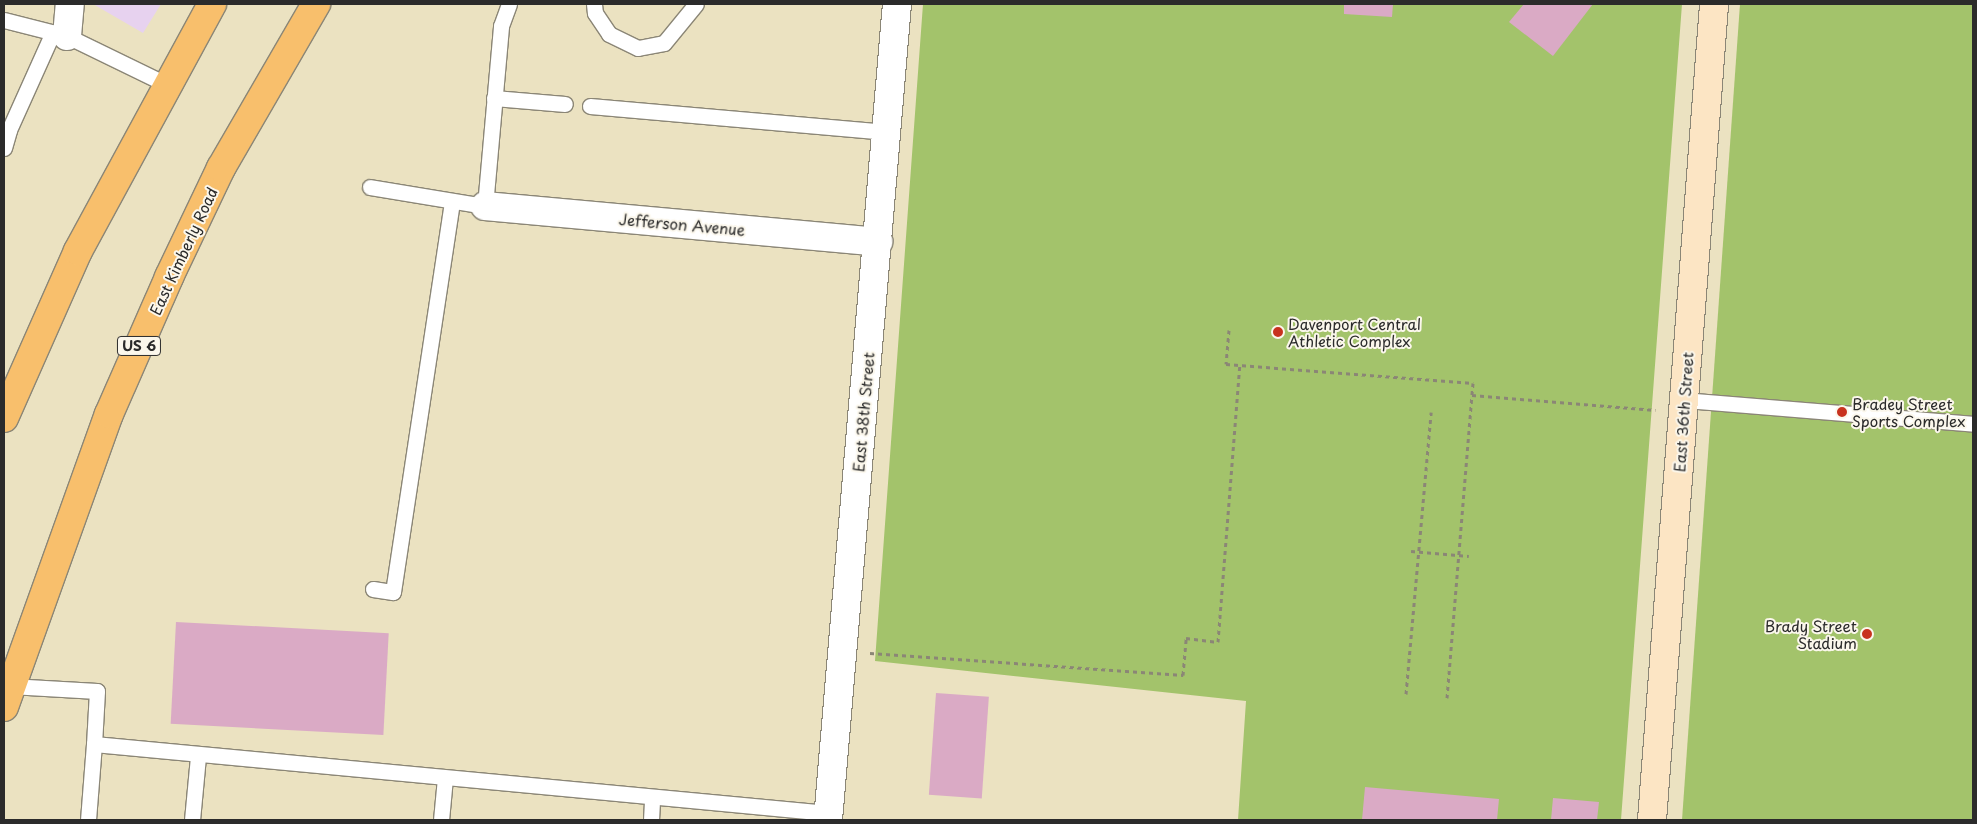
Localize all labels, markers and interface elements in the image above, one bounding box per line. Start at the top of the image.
street label: East Kimberly Road [145,184,221,318]
street label: Jefferson Avenue [619,210,745,238]
place label: Davenport Central Athletic Complex [1288,314,1422,349]
marker: Davenport Central Athletic Complex [1272,326,1284,338]
road number: US 6 [116,334,162,358]
street label: East 38th Street [849,351,877,473]
street label: East 36th Street [1670,351,1696,473]
place label: Bradey Street Sports Complex [1852,394,1966,429]
marker: Bradey Street Sports Complex [1836,406,1848,418]
place label: Brady Street Stadium [1764,616,1857,651]
marker: Brady Street Stadium [1861,628,1873,640]

